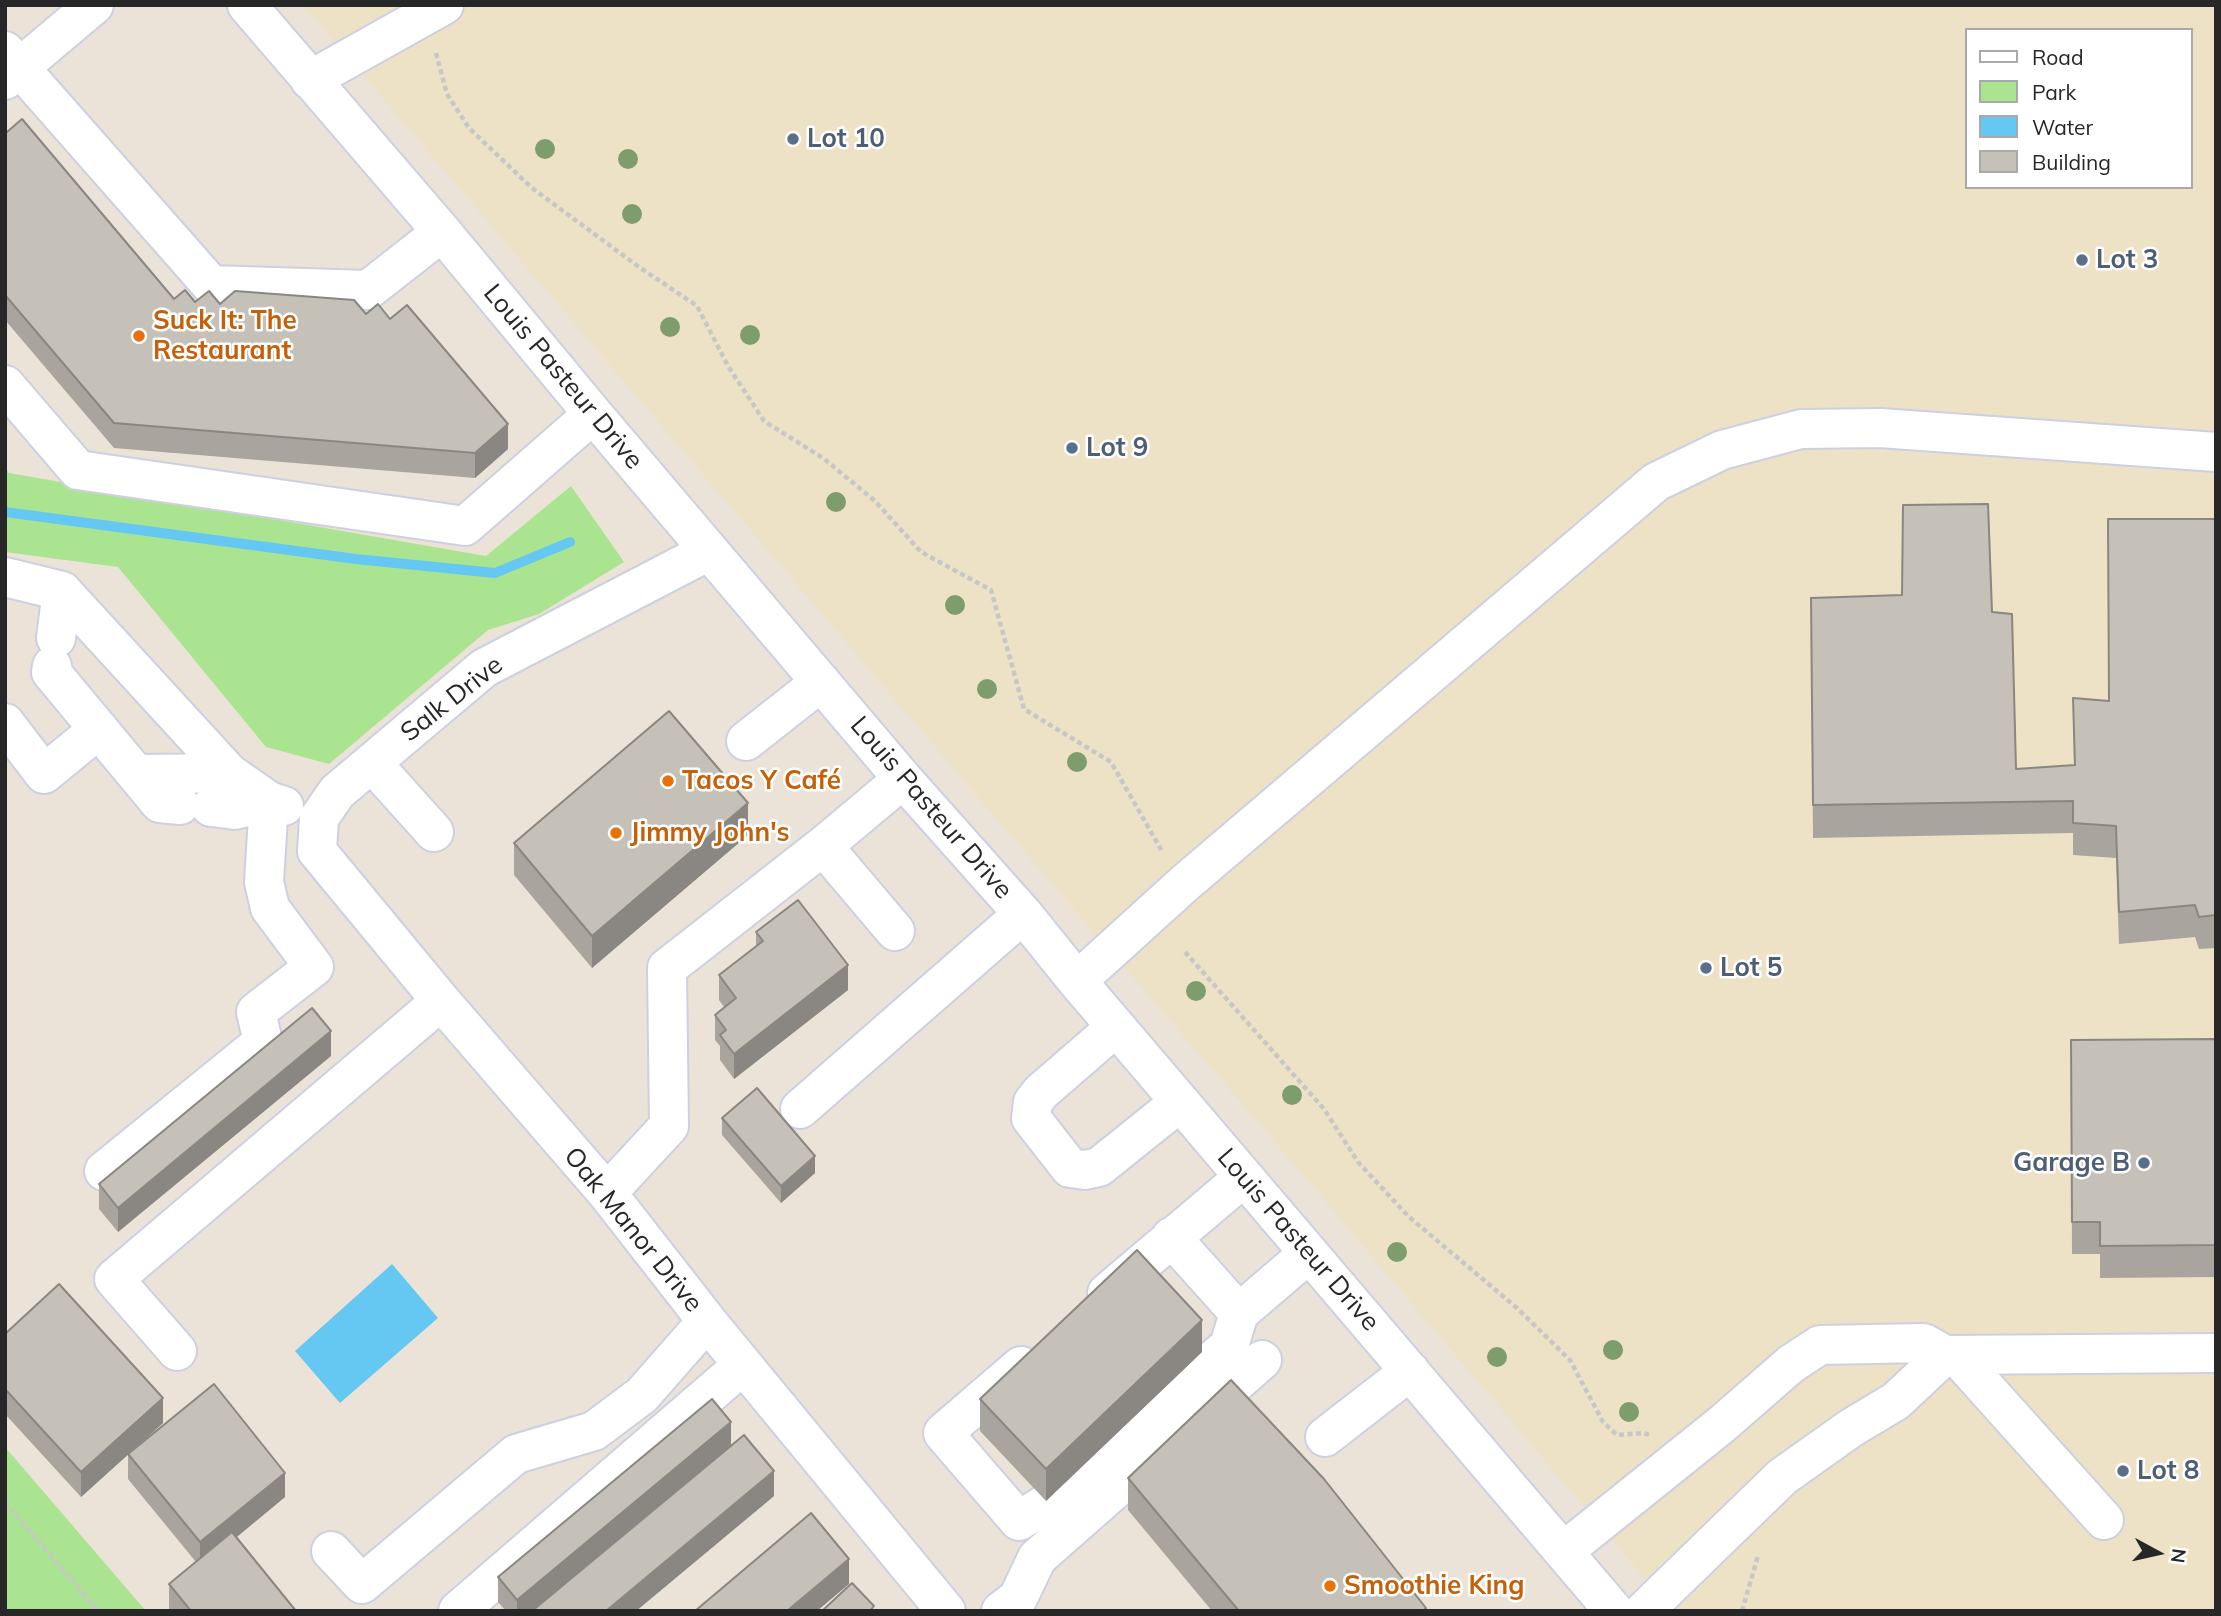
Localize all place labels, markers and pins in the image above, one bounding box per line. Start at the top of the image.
place label: Lot 10 [807,123,885,155]
marker: Lot 10 [785,131,801,147]
place label: Lot 3 [2096,244,2158,276]
marker: Lot 3 [2074,252,2090,268]
place label: Suck It: The Restaurant [153,305,297,366]
marker: Suck It: The Restaurant [131,328,147,344]
place label: Lot 9 [1086,432,1148,464]
marker: Lot 9 [1064,440,1080,456]
place label: Tacos Y Café [682,765,841,797]
marker: Tacos Y Café [660,773,676,789]
place label: Jimmy John's [630,817,790,849]
marker: Jimmy John's [608,825,624,841]
place label: Lot 5 [1720,952,1782,984]
marker: Lot 5 [1698,960,1714,976]
place label: Garage B [2013,1147,2130,1179]
marker: Garage B [2136,1155,2152,1171]
place label: Lot 8 [2137,1455,2199,1487]
marker: Lot 8 [2115,1463,2131,1479]
place label: Smoothie King [1344,1570,1524,1602]
marker: Smoothie King [1322,1578,1338,1594]

